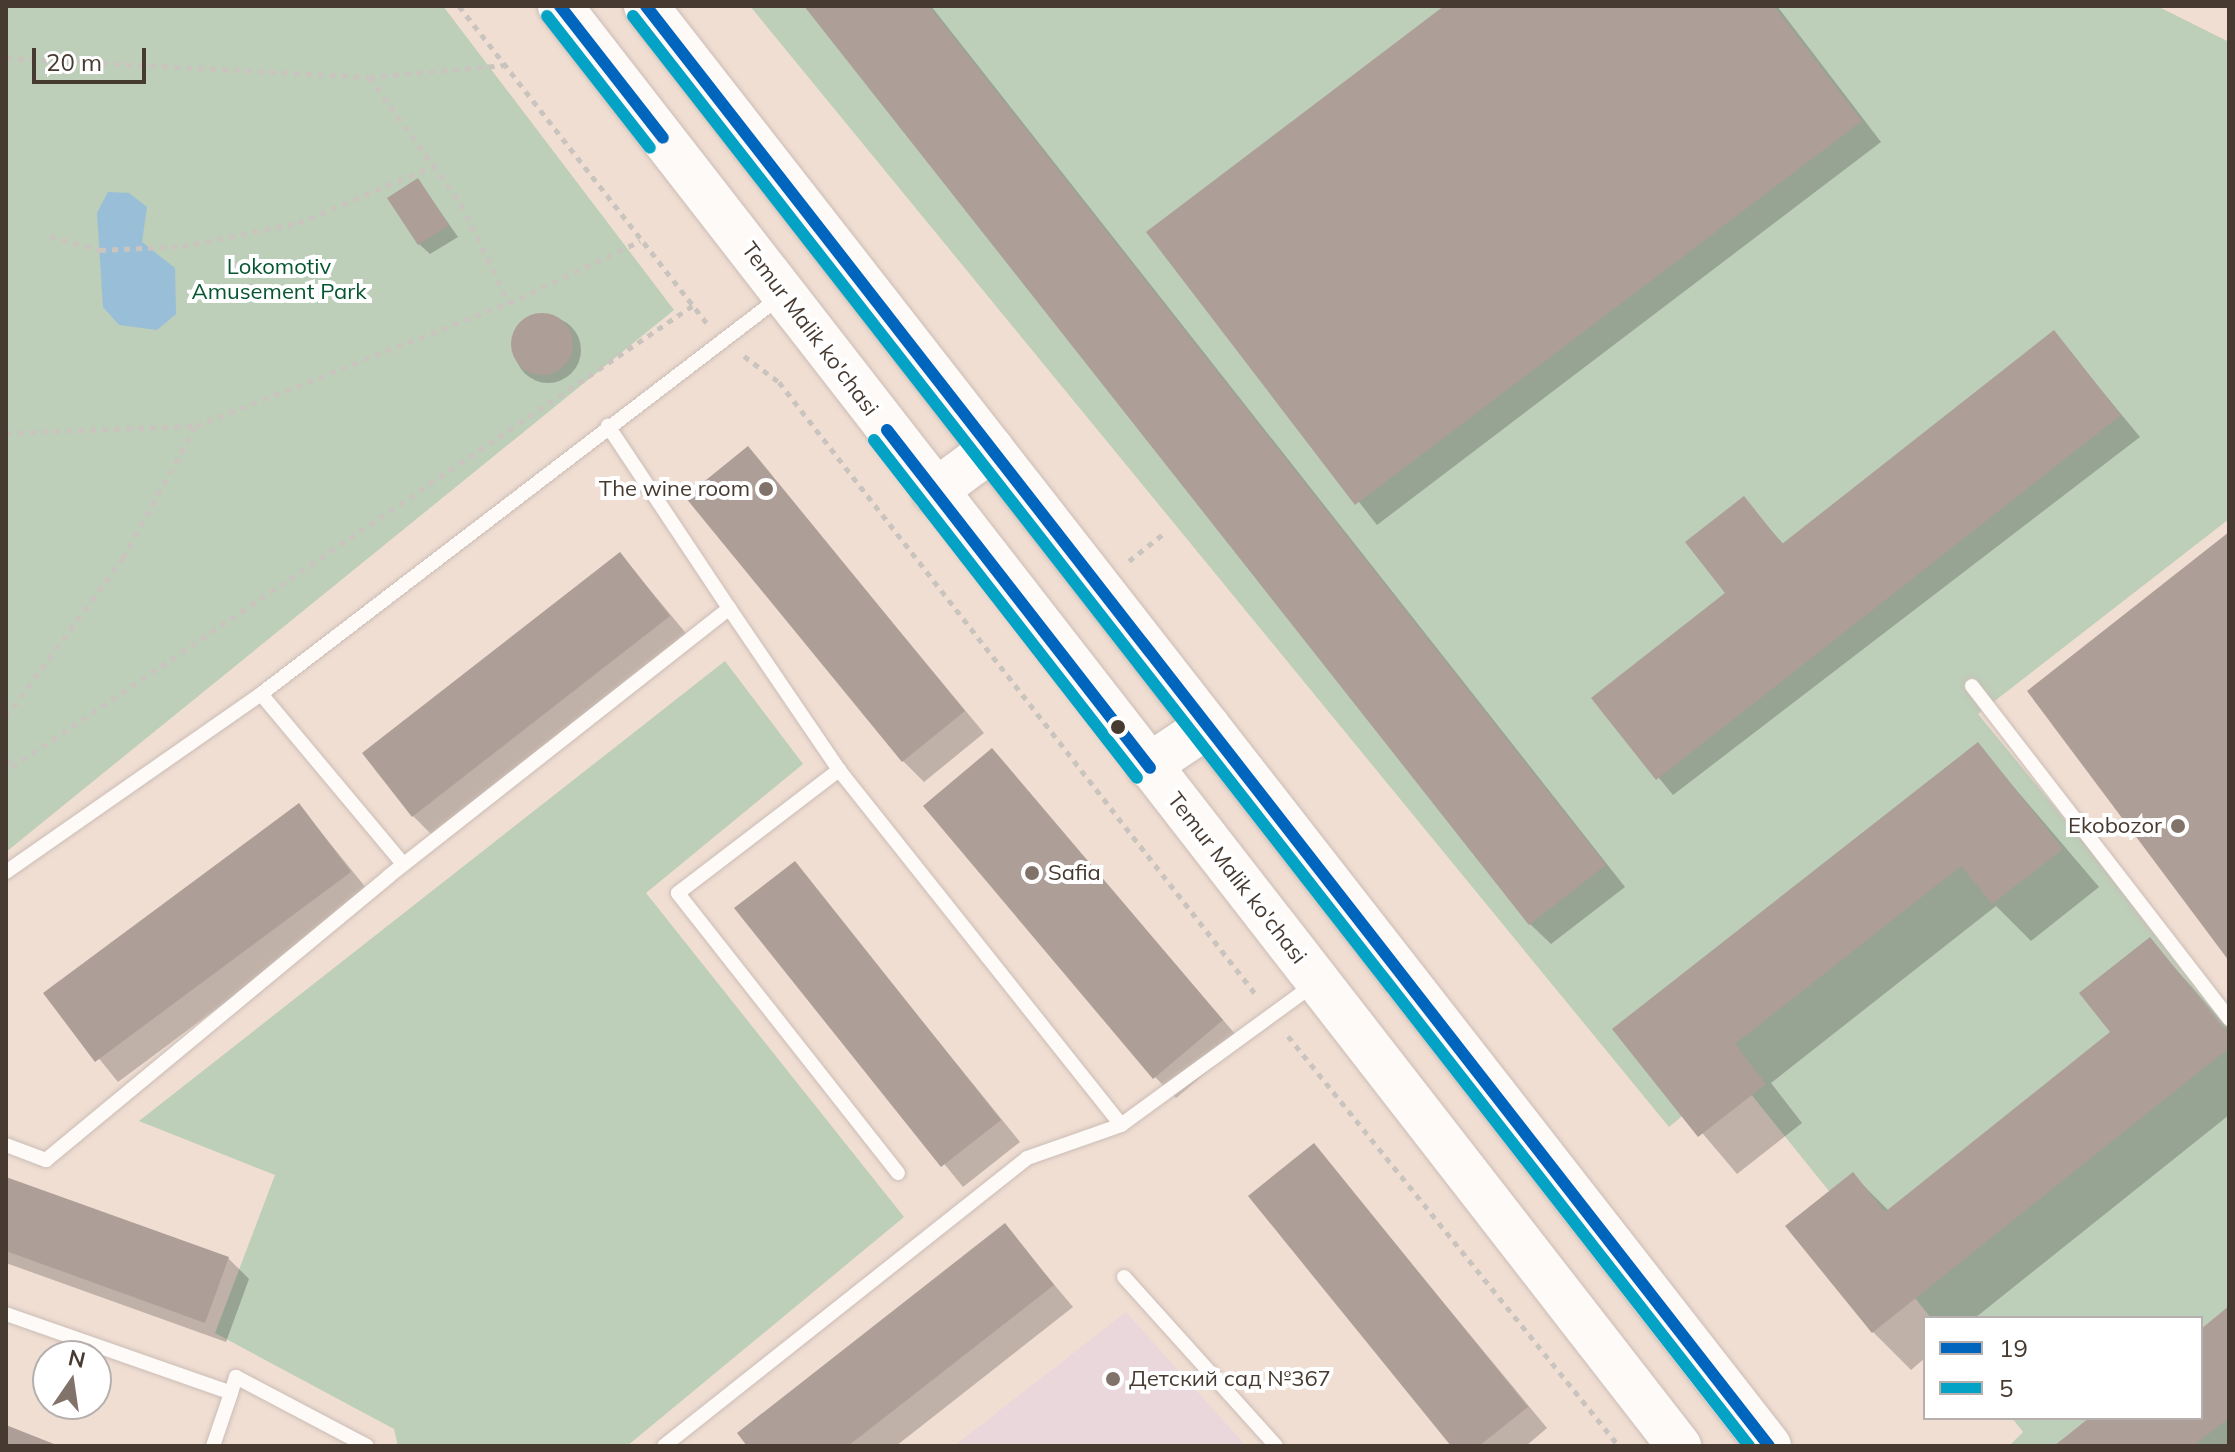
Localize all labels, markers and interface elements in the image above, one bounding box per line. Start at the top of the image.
scale bar [36,32,150,82]
text: 20 m [46,47,102,77]
street label: Temur Malik ko'chasi [736,237,884,421]
park label: Lokomotiv Amusement Park [192,253,366,304]
place label: The wine room [599,476,750,502]
marker: The wine room [757,480,775,498]
unlabelled marker [1110,719,1126,735]
street label: Temur Malik ko'chasi [1162,787,1312,969]
place label: Ekobozor [2068,813,2162,839]
marker: Ekobozor [2169,817,2187,835]
place label: Safia [1048,860,1101,886]
marker: Safia [1023,864,1041,882]
legend [1923,1316,2203,1420]
text: 19 [1999,1333,2028,1363]
north arrow [32,1340,112,1420]
text: N [66,1343,88,1374]
place label: Детский сад №367 [1129,1366,1331,1392]
marker: Детский сад №367 [1104,1370,1122,1388]
text: 5 [1999,1373,2013,1403]

